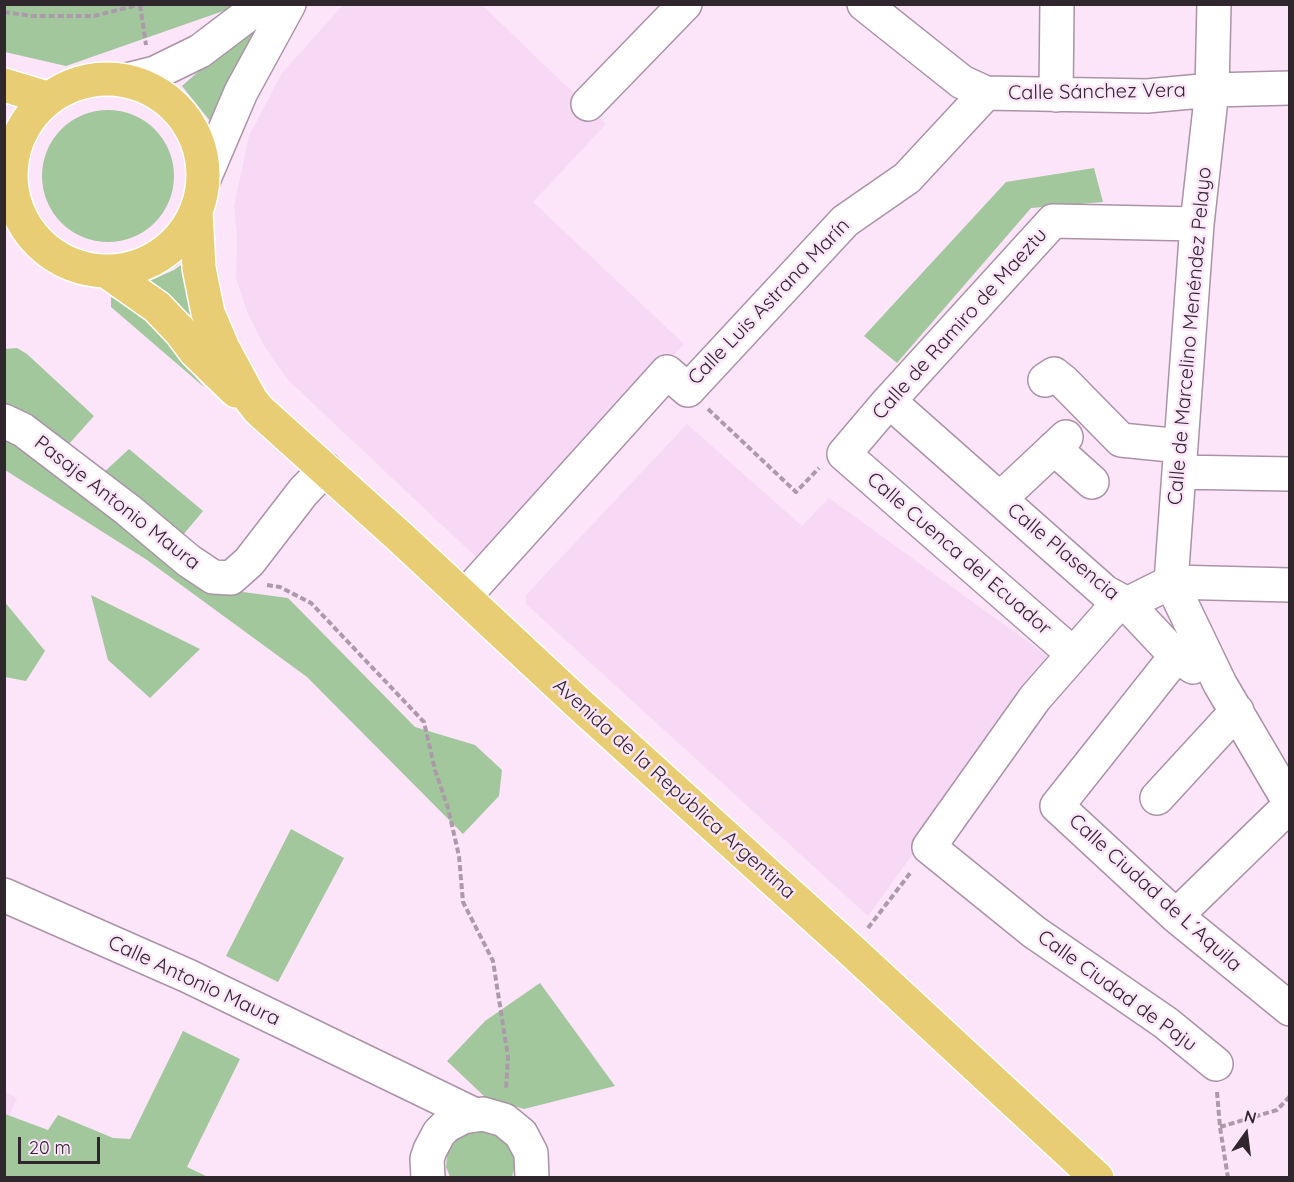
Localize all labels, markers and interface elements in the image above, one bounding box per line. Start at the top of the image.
street label: Calle Sánchez Vera [1008,78,1186,106]
street label: Calle de Marcelino Menéndez Pelayo [1163,166,1217,506]
street label: Calle Luis Astrana Marín [683,214,855,390]
street label: Calle de Ramiro de Maeztu [868,223,1052,425]
street label: Pasaje Antonio Maura [29,431,205,575]
street label: Calle Cuenca del Ecuador [862,467,1056,641]
street label: Calle Plasencia [1002,498,1124,606]
street label: Avenida de la República Argentina [548,674,800,904]
street label: Calle Ciudad de L´Aquila [1064,809,1246,977]
street label: Calle Ciudad de Paju [1033,925,1201,1057]
street label: Calle Antonio Maura [104,931,284,1031]
north arrow [1216,1104,1276,1164]
text: N [1242,1105,1258,1128]
scale bar [21,1125,104,1163]
text: 20 m [29,1136,71,1159]

